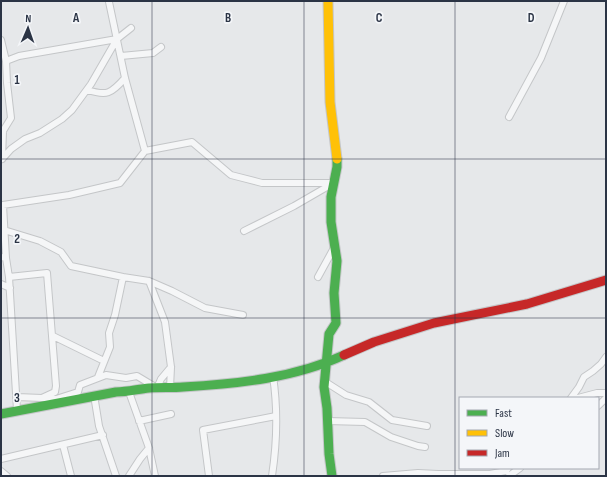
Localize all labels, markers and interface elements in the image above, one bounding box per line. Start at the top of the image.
north arrow [8,8,48,48]
text: A [72,10,80,26]
text: B [225,10,231,26]
text: C [376,10,383,26]
text: D [528,10,535,26]
text: N [25,12,32,25]
text: 1 [14,72,20,88]
text: 2 [14,231,20,247]
text: 3 [14,390,20,406]
legend [459,397,599,469]
text: Fast [495,406,512,421]
text: Slow [495,426,514,441]
text: Jam [494,446,510,461]

